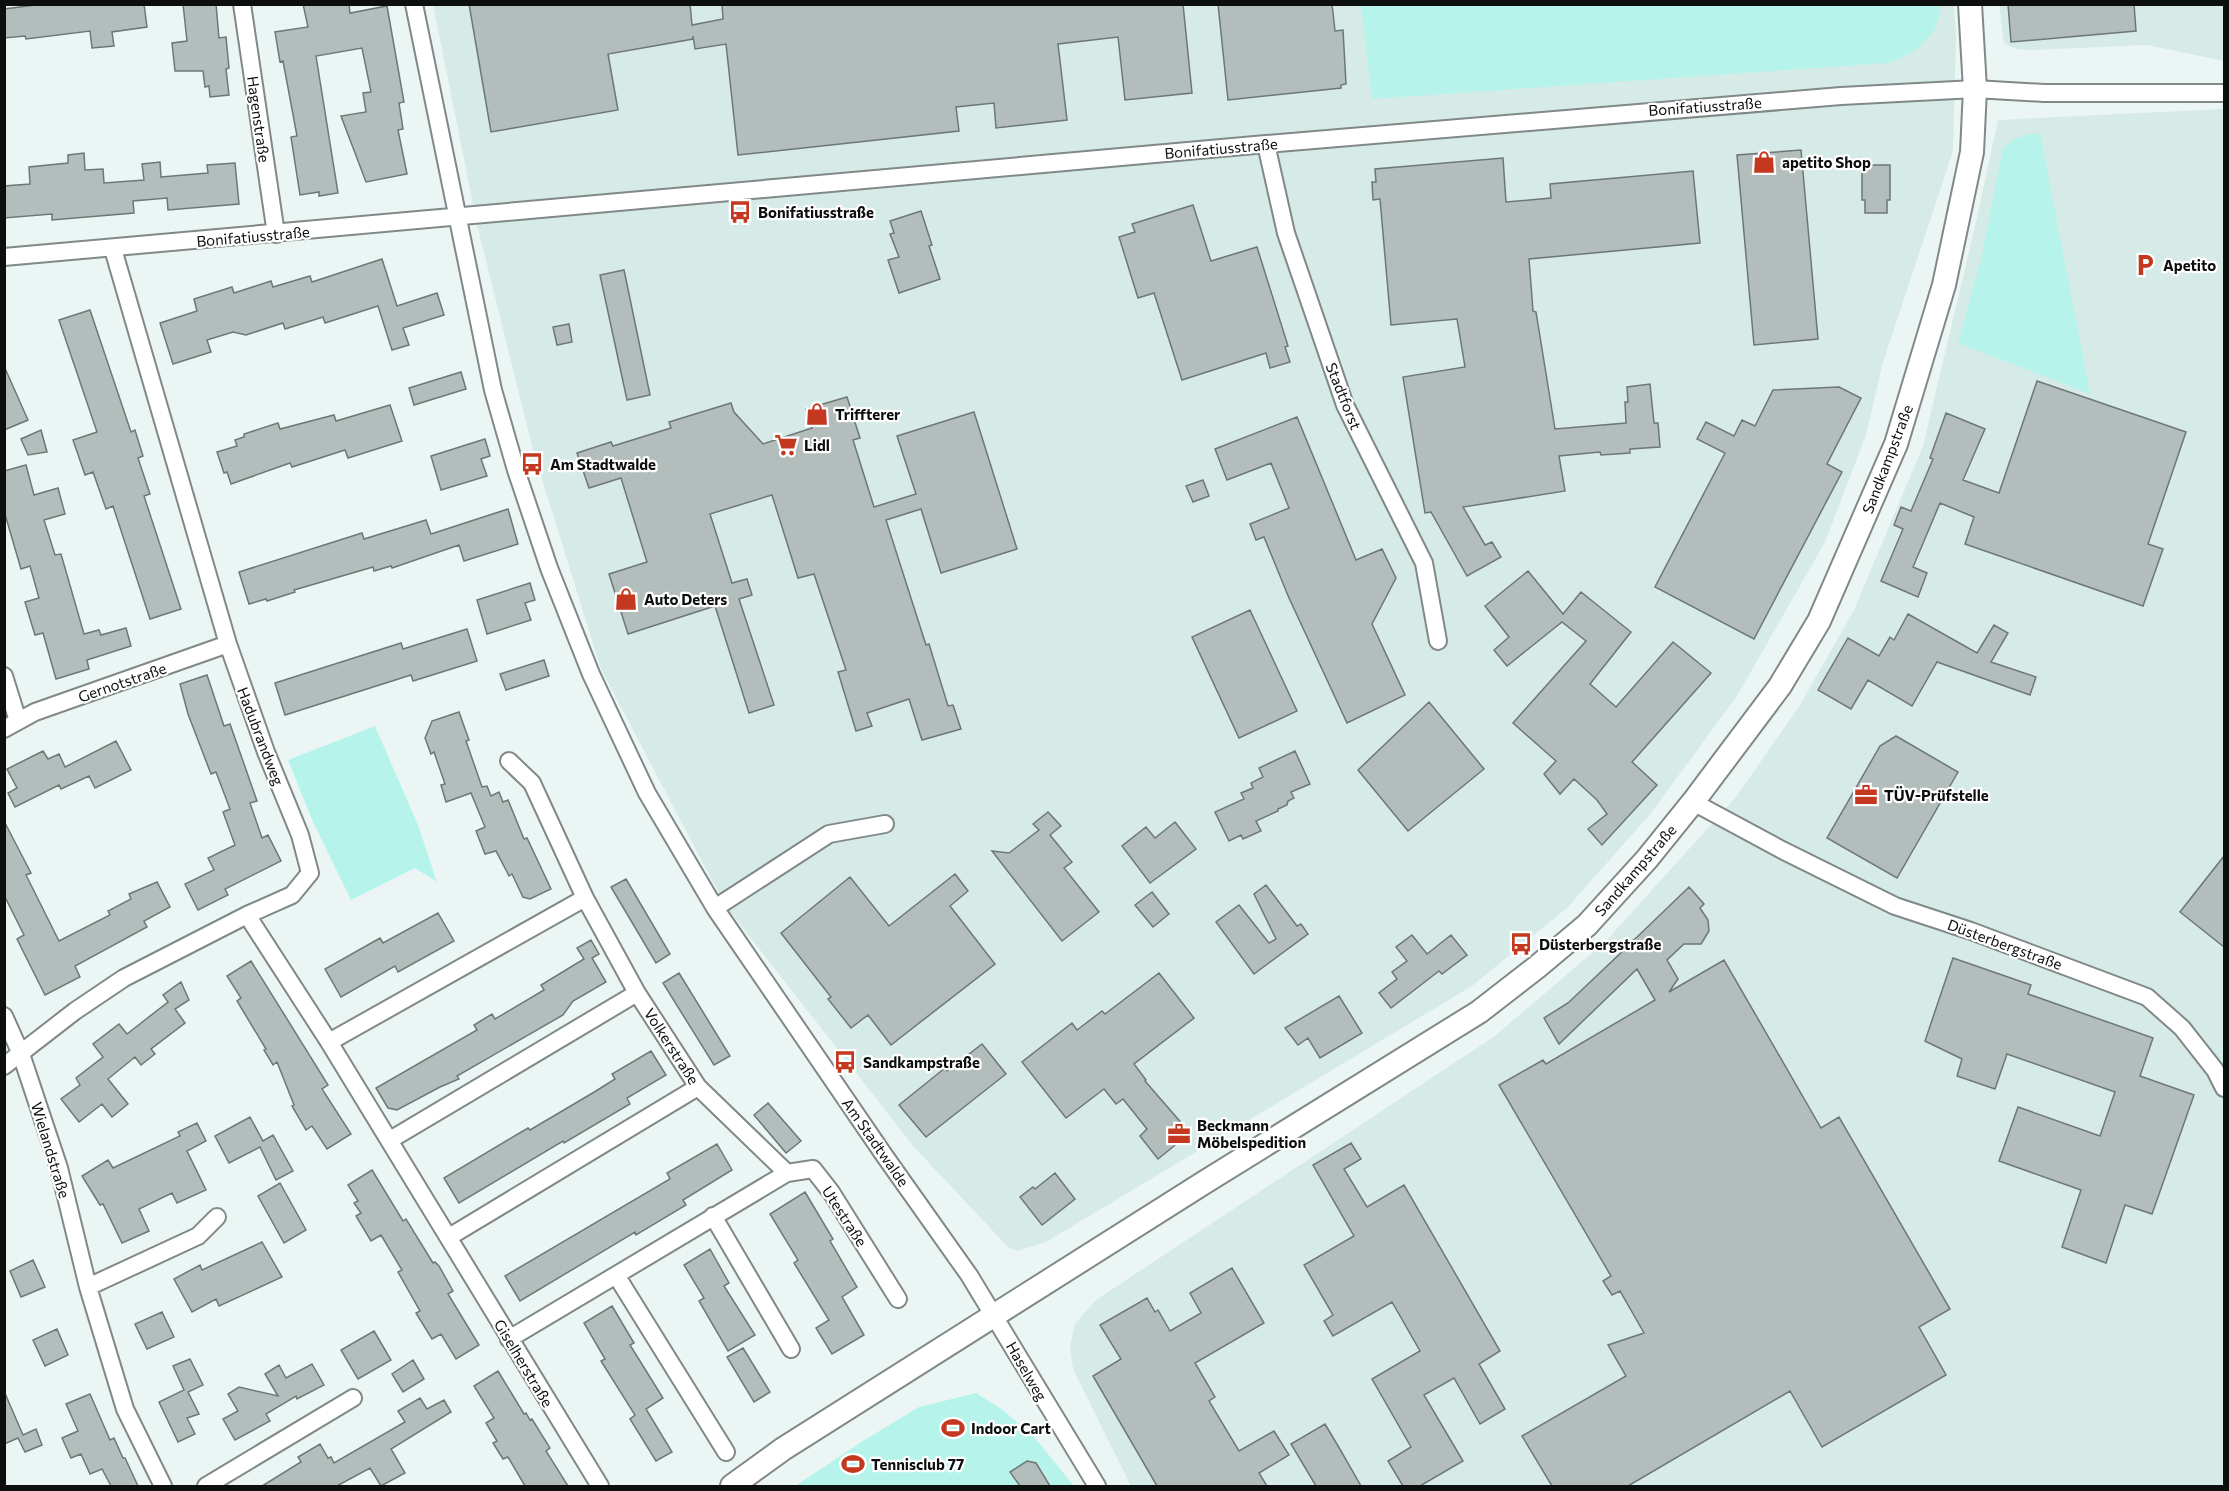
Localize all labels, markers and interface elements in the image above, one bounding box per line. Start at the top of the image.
street label: Hagenstraße [244,75,274,164]
street label: Bonifatiusstraße [1648,93,1762,119]
street label: Bonifatiusstraße [1164,134,1278,162]
shop icon: apetito Shop [1751,149,1777,175]
place label: apetito Shop [1782,153,1871,171]
bus stop icon: Bonifatiusstraße [727,199,753,225]
place label: Bonifatiusstraße [758,203,874,221]
street label: Bonifatiusstraße [196,222,310,250]
parking icon: Apetito [2132,252,2158,278]
place label: Apetito [2163,256,2216,274]
street label: Stadtforst [1322,360,1366,432]
shop icon: Triffterer [804,401,830,427]
street label: Sandkampstraße [1858,402,1916,516]
place label: Triffterer [835,405,900,423]
supermarket icon: Lidl [773,432,799,458]
place label: Lidl [804,436,830,454]
bus stop icon: Am Stadtwalde [519,451,545,477]
place label: Am Stadtwalde [550,455,656,473]
shop icon: Auto Deters [613,586,639,612]
place label: Auto Deters [644,590,727,608]
street label: Gernotstraße [76,658,169,706]
street label: Hadubrandweg [234,684,288,788]
office icon: TÜV-Prüfstelle [1853,782,1879,808]
place label: TÜV-Prüfstelle [1884,786,1989,804]
street label: Sandkampstraße [1590,821,1680,919]
street label: Düsterbergstraße [1945,915,2065,973]
bus stop icon: Düsterbergstraße [1508,931,1534,957]
place label: Düsterbergstraße [1539,935,1661,953]
street label: Volkerstraße [641,1005,703,1087]
bus stop icon: Sandkampstraße [832,1049,858,1075]
place label: Sandkampstraße [863,1053,980,1071]
street label: Am Stadtwalde [839,1094,913,1190]
street label: Wielandstraße [28,1100,74,1200]
place label: Beckmann Möbelspedition [1197,1116,1306,1151]
office icon: Beckmann Möbelspedition [1166,1121,1192,1147]
street label: Utestraße [819,1182,871,1250]
street label: Giselherstraße [491,1316,557,1410]
street label: Haselweg [1003,1338,1051,1404]
sports icon: Indoor Cart [940,1415,966,1441]
place label: Indoor Cart [971,1419,1051,1437]
sports icon: Tennisclub 77 [840,1451,866,1477]
place label: Tennisclub 77 [871,1455,964,1473]

